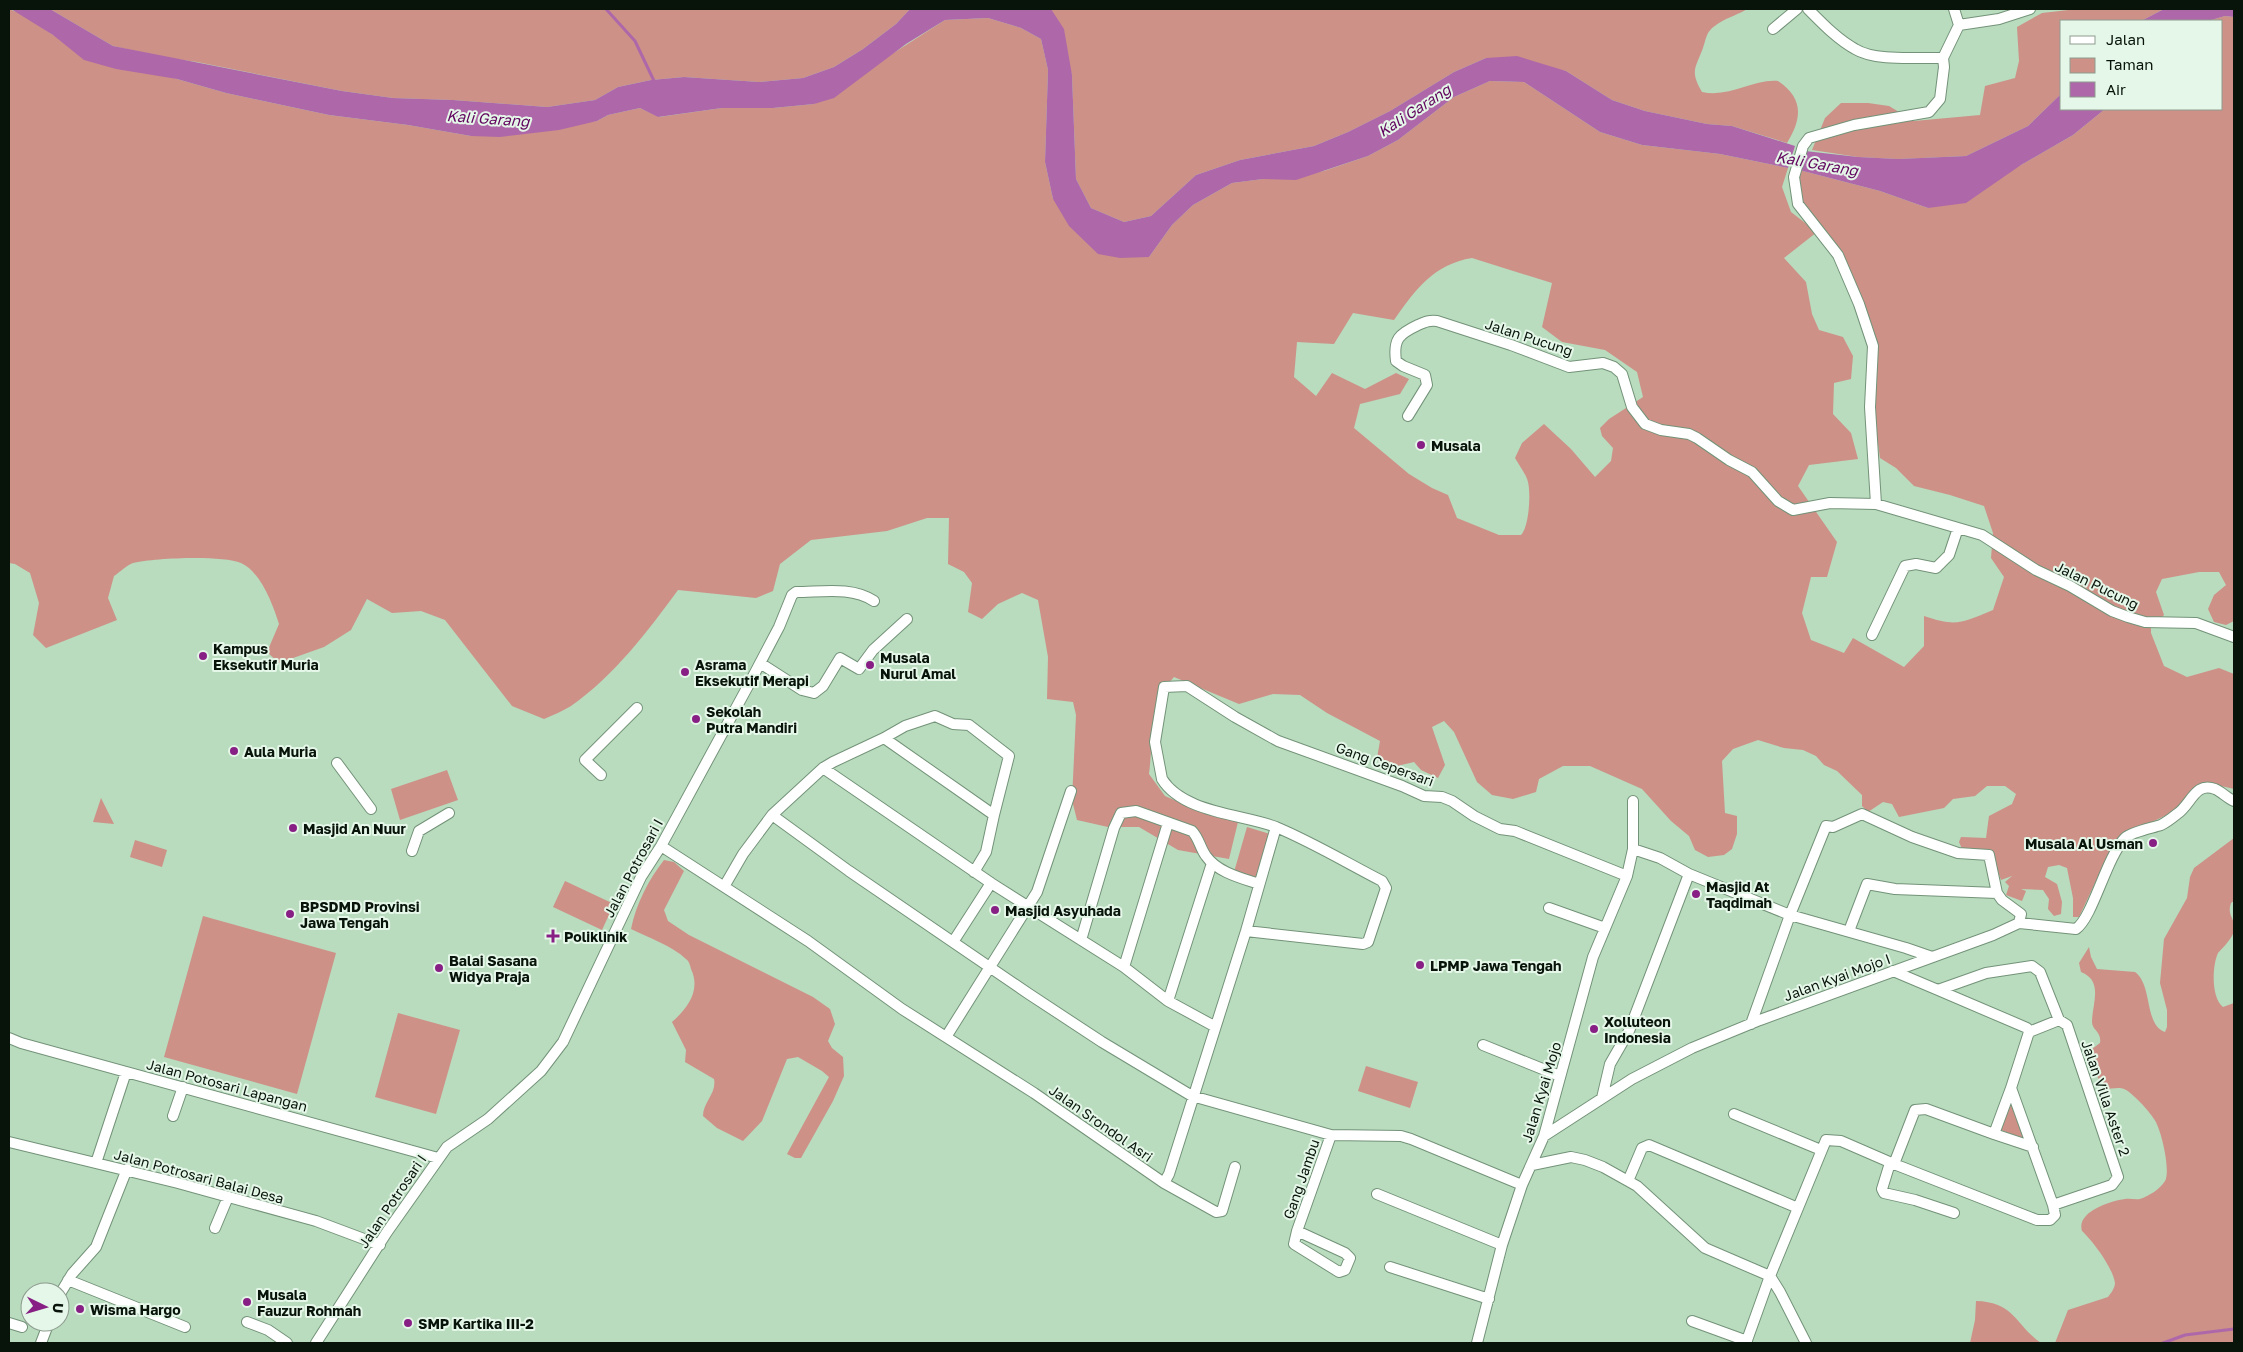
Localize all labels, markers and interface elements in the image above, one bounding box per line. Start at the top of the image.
legend [2060,20,2223,110]
text: Jalan [2106,30,2145,48]
text: Taman [2106,55,2153,73]
water label: Kali Garang [1374,79,1456,141]
text: Air [2106,80,2126,98]
water label: Kali Garang [446,106,532,131]
water label: Kali Garang [1774,147,1861,180]
street label: Jalan Pucung [1483,315,1575,359]
place label: Musala [1431,437,1481,454]
marker: Musala [1415,439,1427,451]
street label: Jalan Pucung [2052,557,2142,613]
place label: Kampus Eksekutif Muria [213,640,319,673]
place label: Musala Nurul Amal [880,649,956,682]
marker: Kampus Eksekutif Muria [197,650,209,662]
place label: Asrama Eksekutif Merapi [695,656,809,689]
marker: Musala Nurul Amal [864,659,876,671]
marker: Asrama Eksekutif Merapi [679,666,691,678]
place label: Sekolah Putra Mandiri [706,703,797,736]
marker: Sekolah Putra Mandiri [690,713,702,725]
street label: Gang Cepersari [1334,738,1436,790]
place label: Aula Muria [244,743,317,760]
marker: Aula Muria [228,745,240,757]
street label: Jalan Potrosari I [600,816,666,920]
place label: Masjid An Nuur [303,820,406,837]
marker: Masjid An Nuur [287,822,299,834]
place label: Musala Al Usman [2025,835,2143,852]
marker: Musala Al Usman [2147,837,2159,849]
place label: Masjid At Taqdimah [1706,878,1772,911]
marker: Masjid At Taqdimah [1690,888,1702,900]
place label: BPSDMD Provinsi Jawa Tengah [300,898,420,931]
place label: Masjid Asyuhada [1005,902,1121,919]
marker: Masjid Asyuhada [989,904,1001,916]
marker: BPSDMD Provinsi Jawa Tengah [284,908,296,920]
place label: Poliklinik [564,928,627,945]
marker: Poliklinik [546,929,560,943]
street label: Jalan Kyai Mojo I [1781,950,1893,1004]
place label: Balai Sasana Widya Praja [449,952,537,985]
place label: LPMP Jawa Tengah [1430,957,1561,974]
marker: LPMP Jawa Tengah [1414,959,1426,971]
marker: Balai Sasana Widya Praja [433,962,445,974]
place label: Xolluteon Indonesia [1604,1013,1671,1046]
marker: Xolluteon Indonesia [1588,1023,1600,1035]
street label: Jalan Villa Aster 2 [2078,1038,2134,1158]
street label: Jalan Kyai Mojo [1518,1040,1564,1144]
street label: Jalan Potosari Lapangan [145,1055,309,1115]
street label: Jalan Srondol Asri [1046,1081,1156,1165]
street label: Gang Jambu [1279,1137,1323,1221]
street label: Jalan Potrosari Balai Desa [112,1145,286,1207]
street label: Jalan Potrosari I [354,1151,430,1251]
north arrow [20,1282,70,1332]
place label: Musala Fauzur Rohmah [257,1286,361,1319]
marker: Musala Fauzur Rohmah [241,1296,253,1308]
place label: Wisma Hargo [90,1301,181,1318]
text: U [50,1302,67,1314]
marker: Wisma Hargo [74,1303,86,1315]
place label: SMP Kartika III-2 [418,1315,534,1332]
marker: SMP Kartika III-2 [402,1317,414,1329]

